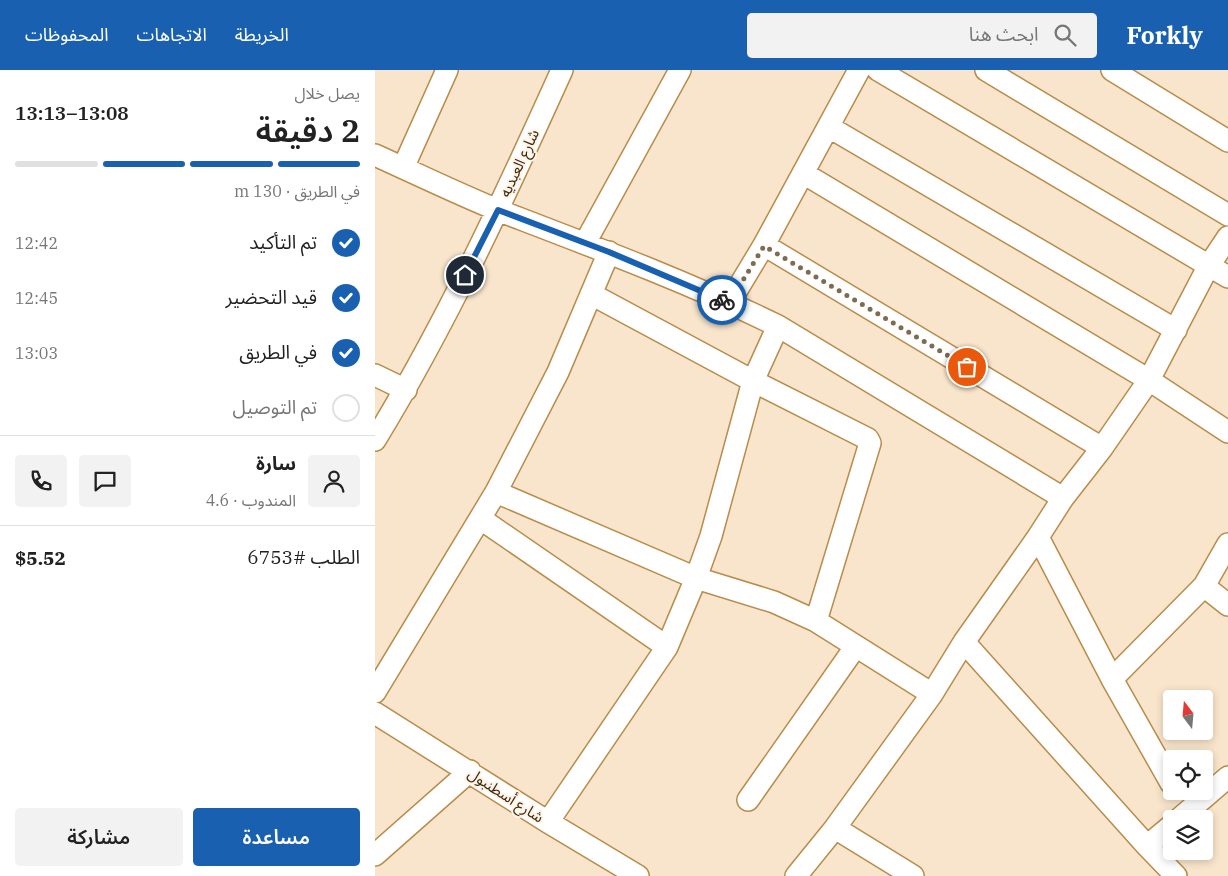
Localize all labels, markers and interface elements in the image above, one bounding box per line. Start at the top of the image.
search box [747,13,1097,58]
text: Forkly [1127,19,1203,51]
icon: search [1051,21,1079,49]
text: ابحث هنا [969,22,1039,46]
text: المحفوظات [25,23,109,46]
text: الاتجاهات [137,23,207,46]
text: الخريطة [235,23,289,46]
text: يصل خلال [295,83,360,103]
text: 13:08–13:13 [15,101,129,125]
text: 2 دقيقة [256,109,360,151]
street label: شارع العبديه [495,126,546,201]
text: في الطريق · 130 m [234,181,360,201]
icon: check [332,229,360,257]
text: تم التأكيد [249,230,317,254]
text: 12:42 [15,233,58,253]
pin [444,254,486,296]
icon: home [451,261,479,289]
courier [697,275,747,325]
icon: check [332,284,360,312]
text: قيد التحضير [226,285,317,309]
icon: bike [708,286,736,314]
text: 12:45 [15,288,58,308]
icon: check [332,339,360,367]
text: في الطريق [239,340,317,364]
text: 13:03 [15,343,58,363]
pin [946,346,988,388]
icon: bag [953,353,981,381]
text: تم التوصيل [233,395,317,419]
text: سارة [256,451,296,475]
button: phone [15,455,67,507]
button: chat [79,455,131,507]
button: person [308,455,360,507]
text: المندوب · 4.6 [206,490,296,510]
text: الطلب #6753 [247,545,360,569]
text: $5.52 [15,546,66,570]
north arrow [1163,690,1213,740]
map controls [1163,690,1213,860]
button: locate [1163,750,1213,800]
street label: شارع أسطنبول [463,763,548,829]
button: مشاركة [15,808,183,866]
button: مساعدة [193,808,360,866]
button: layers [1163,810,1213,860]

